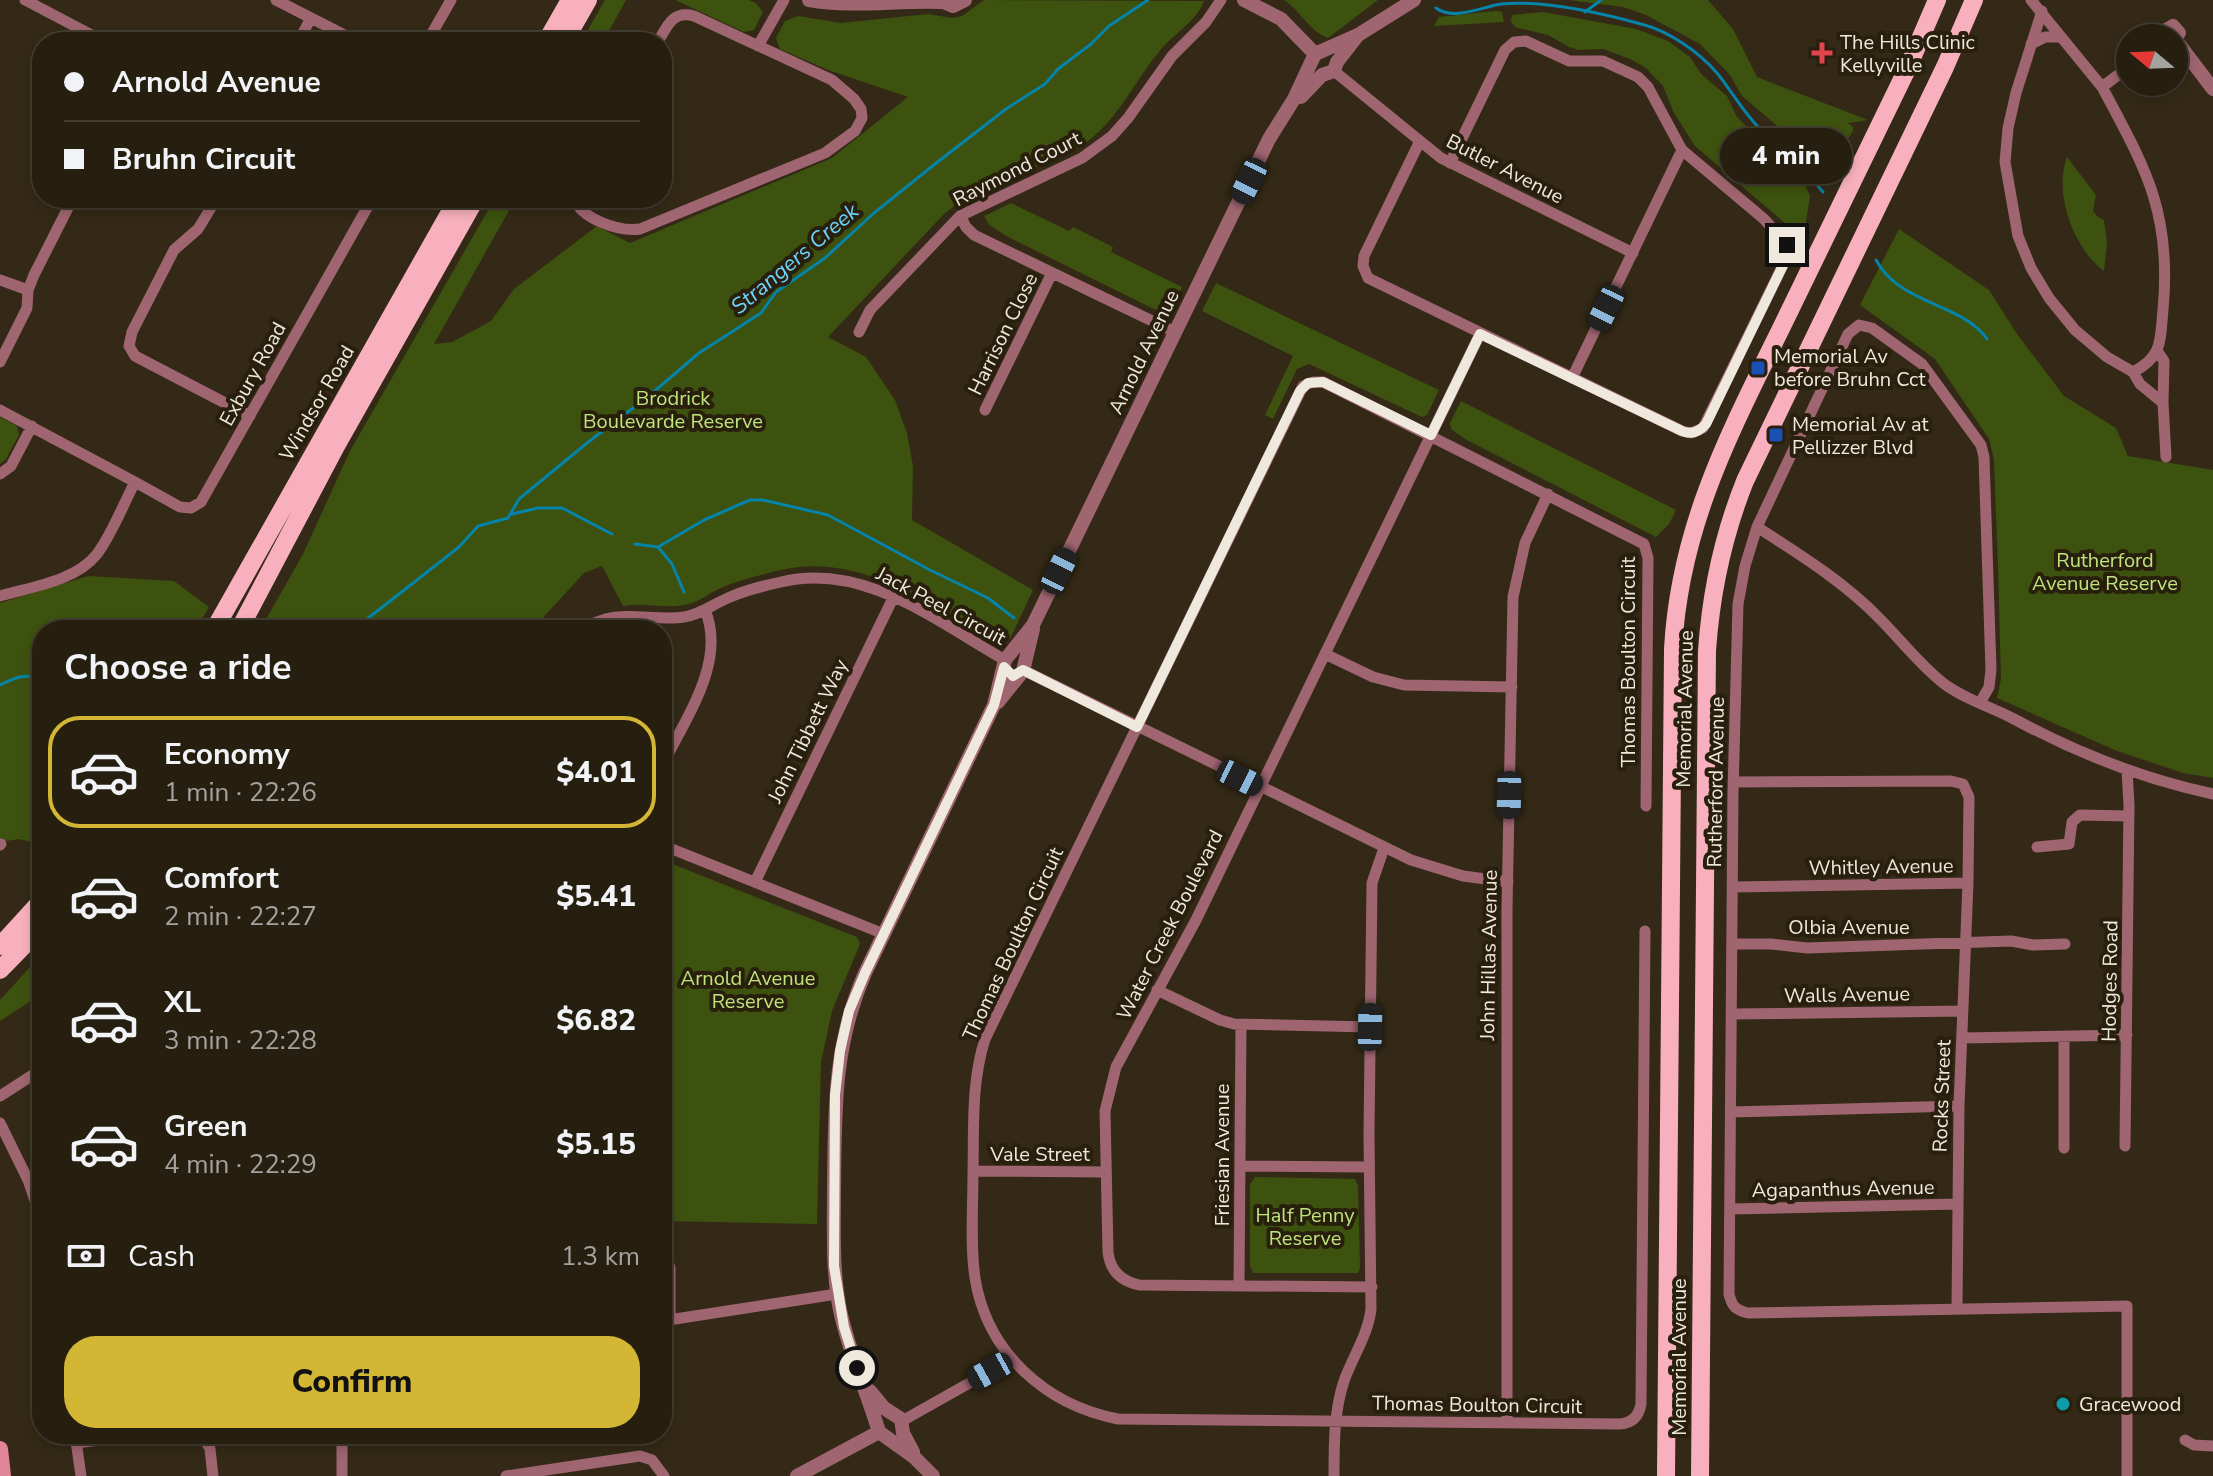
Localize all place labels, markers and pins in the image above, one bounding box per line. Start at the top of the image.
place label: The Hills Clinic Kellyville [1840,29,1975,79]
marker: The Hills Clinic Kellyville [1811,42,1833,64]
place label: Memorial Av before Bruhn Cct [1774,343,1926,393]
marker: Memorial Av before Bruhn Cct [1749,359,1767,377]
place label: Memorial Av at Pellizzer Blvd [1792,411,1930,461]
marker: Memorial Av at Pellizzer Blvd [1767,426,1785,444]
place label: Gracewood [2079,1391,2181,1418]
marker: Gracewood [2054,1395,2072,1413]

